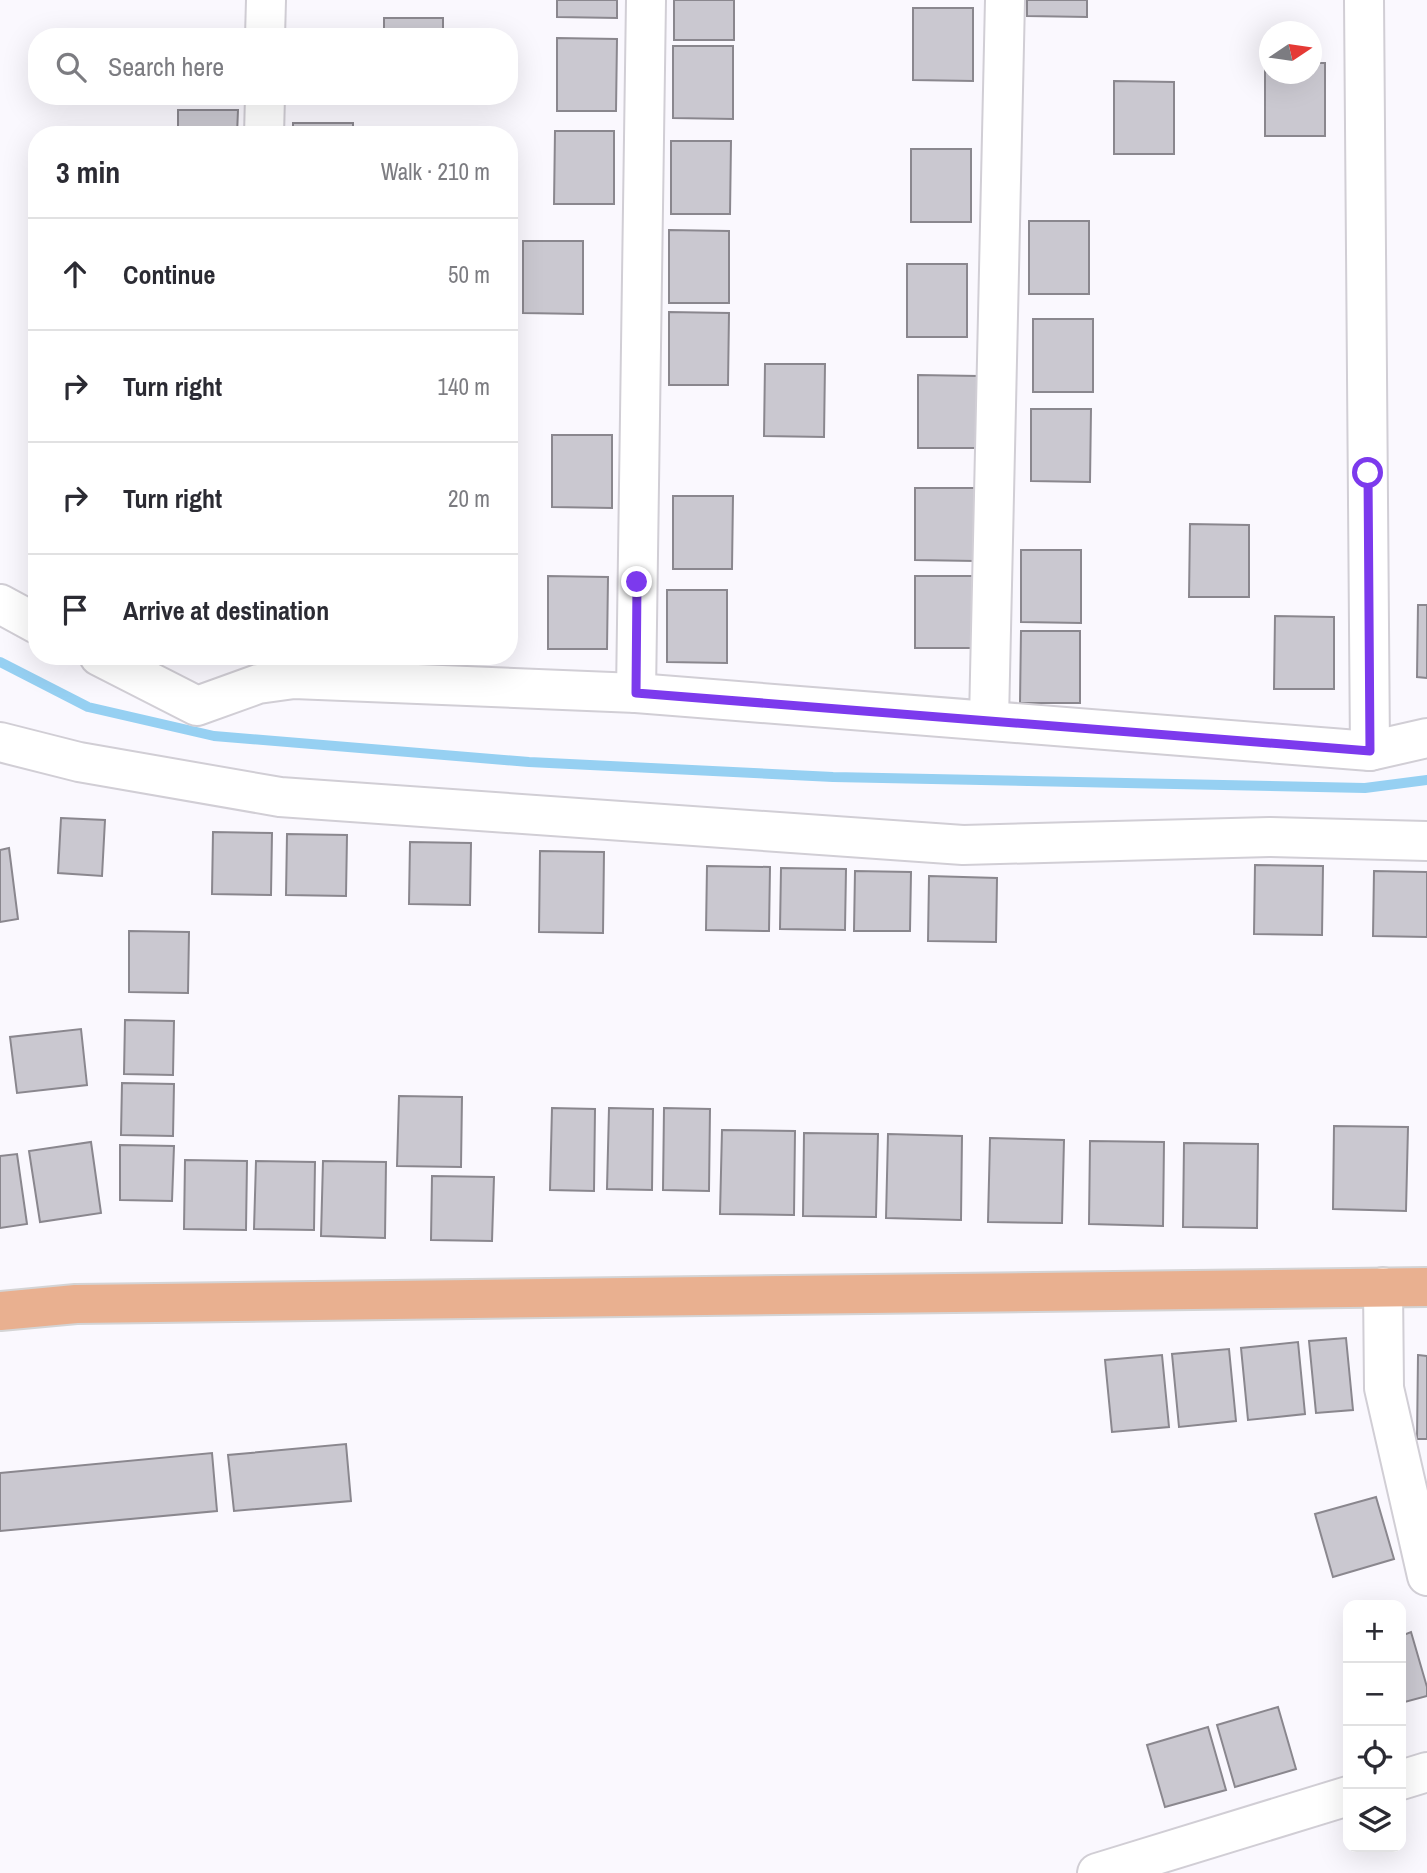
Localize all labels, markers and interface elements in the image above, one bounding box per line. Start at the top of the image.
north arrow [1259,21,1322,84]
search box [28,28,518,105]
icon: search [52,48,90,86]
text: Search here [108,49,224,84]
text: 3 min [56,152,120,192]
text: Walk · 210 m [381,156,490,187]
icon: ahead [56,255,94,293]
text: Continue [123,257,215,292]
text: 50 m [448,259,490,290]
icon: right [56,367,94,405]
text: Turn right [123,369,222,404]
text: 140 m [438,371,490,402]
route start [1352,457,1383,488]
icon: right [56,479,94,517]
text: Turn right [123,481,222,516]
text: 20 m [448,483,490,514]
route end [621,566,652,597]
icon: arrive [56,591,94,629]
text: Arrive at destination [123,593,329,628]
map controls [1343,1600,1406,1852]
button: + [1343,1600,1406,1663]
button: − [1343,1663,1406,1726]
button: locate [1343,1726,1406,1789]
button: layers [1343,1789,1406,1852]

